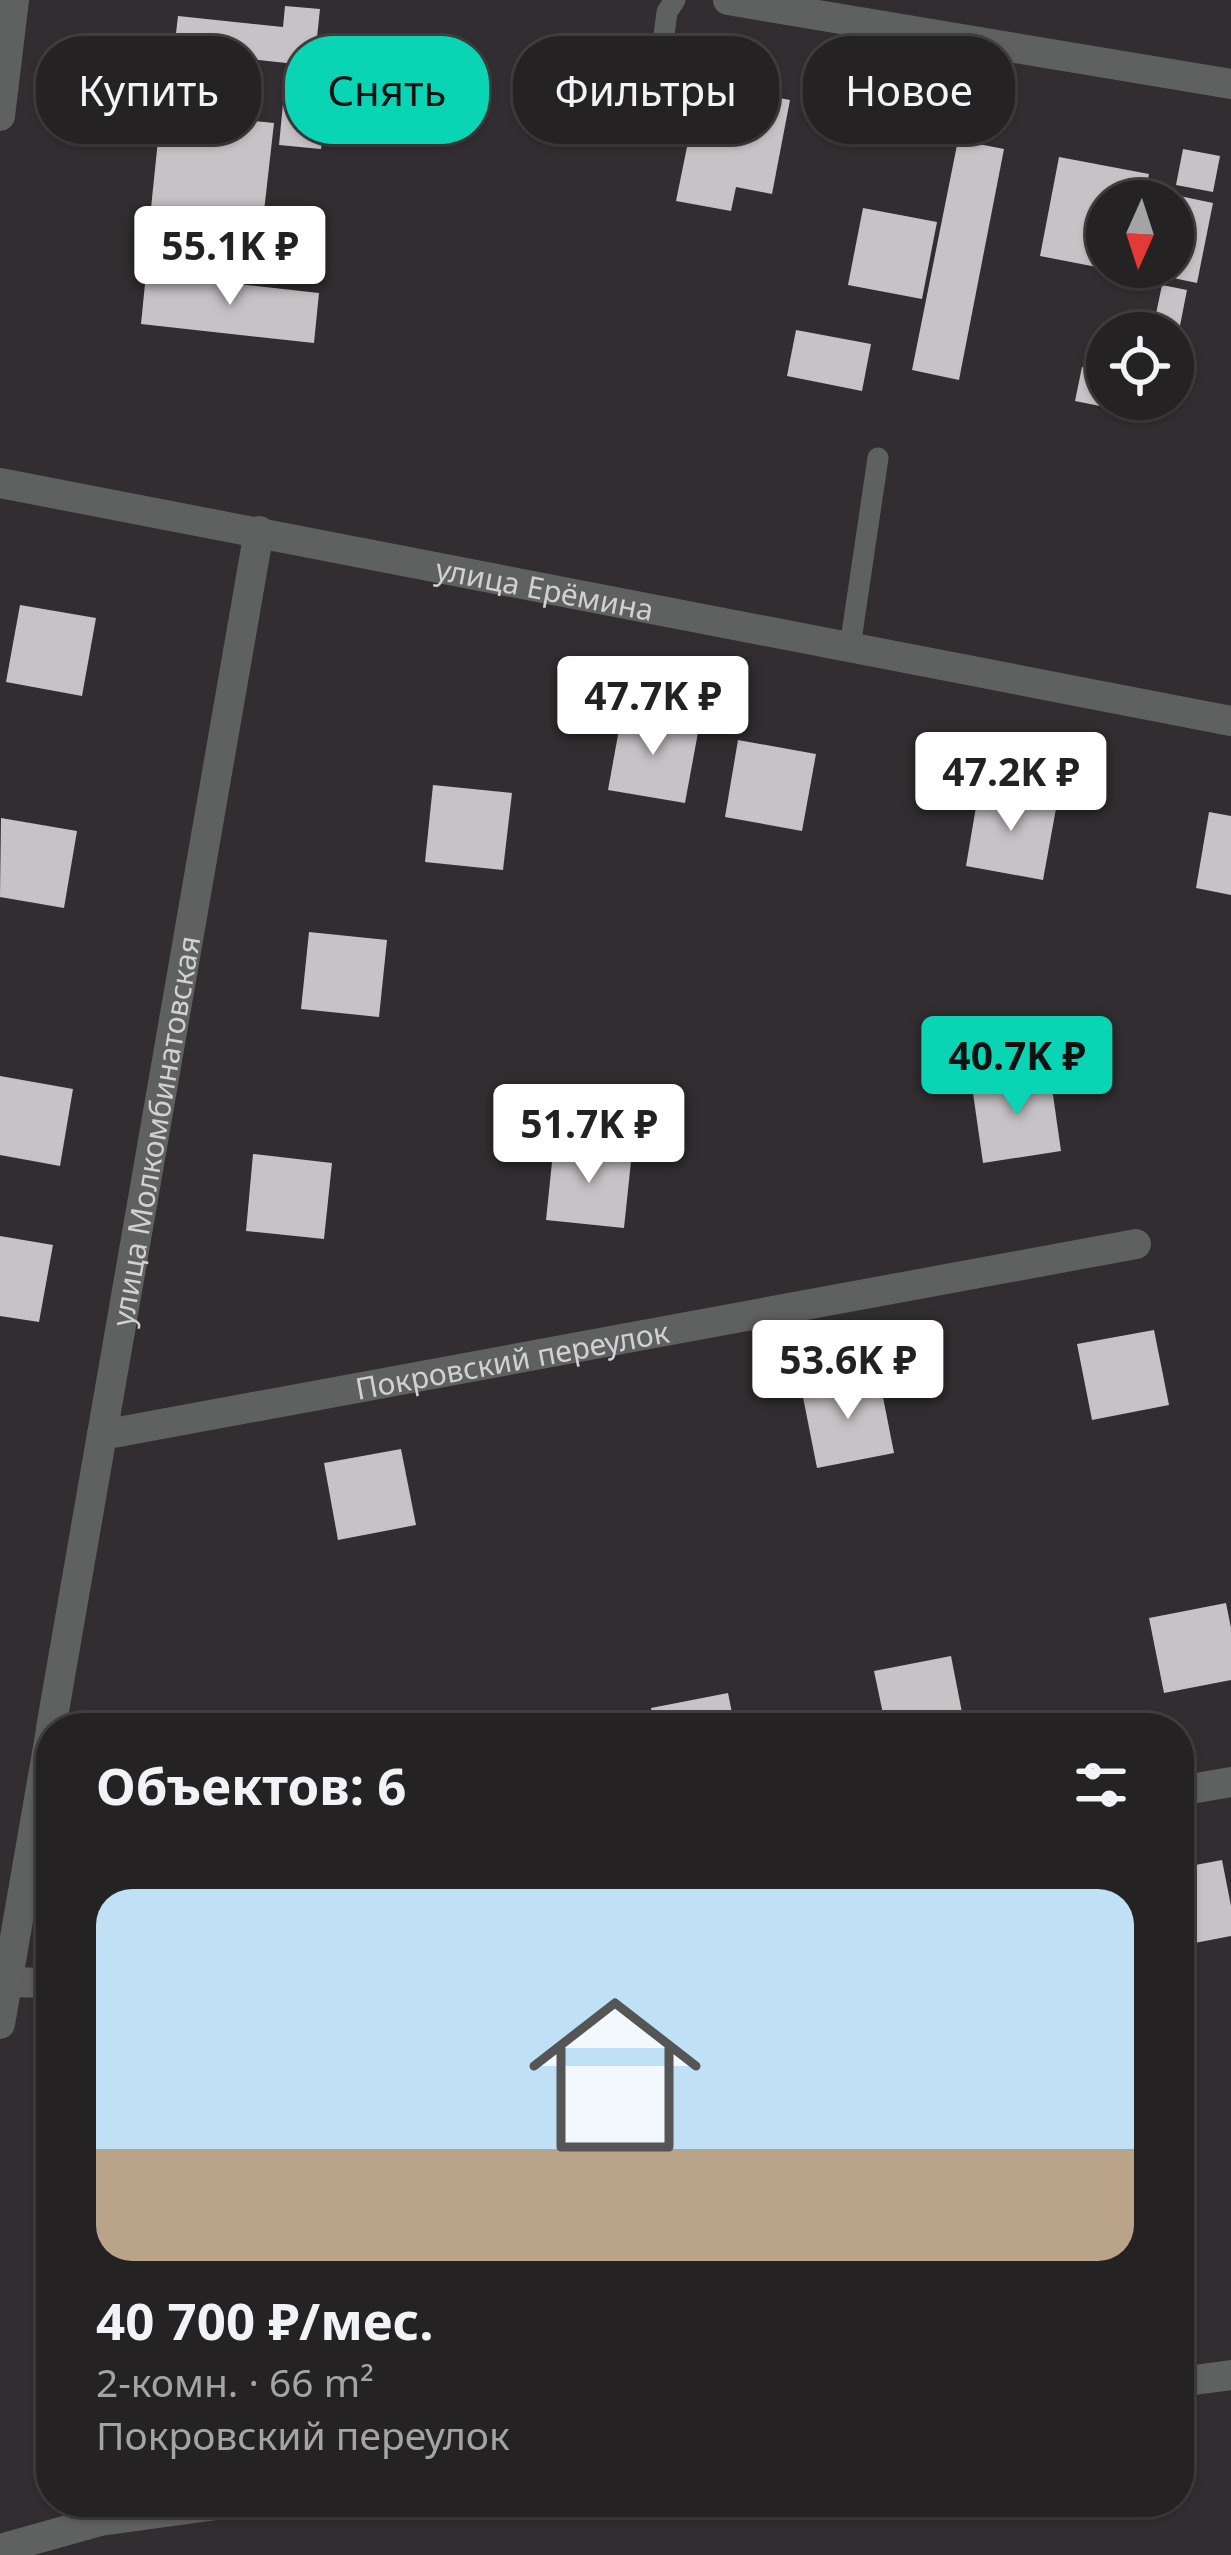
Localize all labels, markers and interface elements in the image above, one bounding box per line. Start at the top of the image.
chip: Купить [36,36,261,144]
chip: Снять [285,36,489,144]
chip: Фильтры [513,36,779,144]
chip: Новое [803,36,1015,144]
north arrow [1086,180,1194,288]
map controls [1086,180,1194,420]
pin: 55.1K ₽ [119,206,341,308]
text: 55.1K ₽ [161,218,299,271]
button: locate [1086,312,1194,420]
street label: улица Ерёмина [432,547,657,629]
pin: 47.7K ₽ [542,656,764,758]
text: 47.7K ₽ [584,668,722,721]
pin: 47.2K ₽ [900,732,1122,834]
text: 47.2K ₽ [942,744,1080,797]
street label: улица Молкомбинатовская [101,932,209,1329]
pin: 40.7K ₽ [906,1016,1128,1118]
text: 40.7K ₽ [948,1028,1086,1081]
pin: 51.7K ₽ [478,1084,700,1186]
text: 51.7K ₽ [520,1096,658,1149]
street label: Покровский переулок [352,1310,672,1408]
pin: 53.6K ₽ [737,1320,959,1422]
text: 53.6K ₽ [779,1332,917,1385]
text: Объектов: 6 [96,1750,406,1820]
icon: filters [1068,1752,1134,1818]
icon: home [507,1967,723,2183]
text: 40 700 ₽/мес. [96,2285,434,2355]
text: 2-комн. · 66 m² [96,2355,374,2408]
text: Покровский переулок [96,2408,510,2461]

